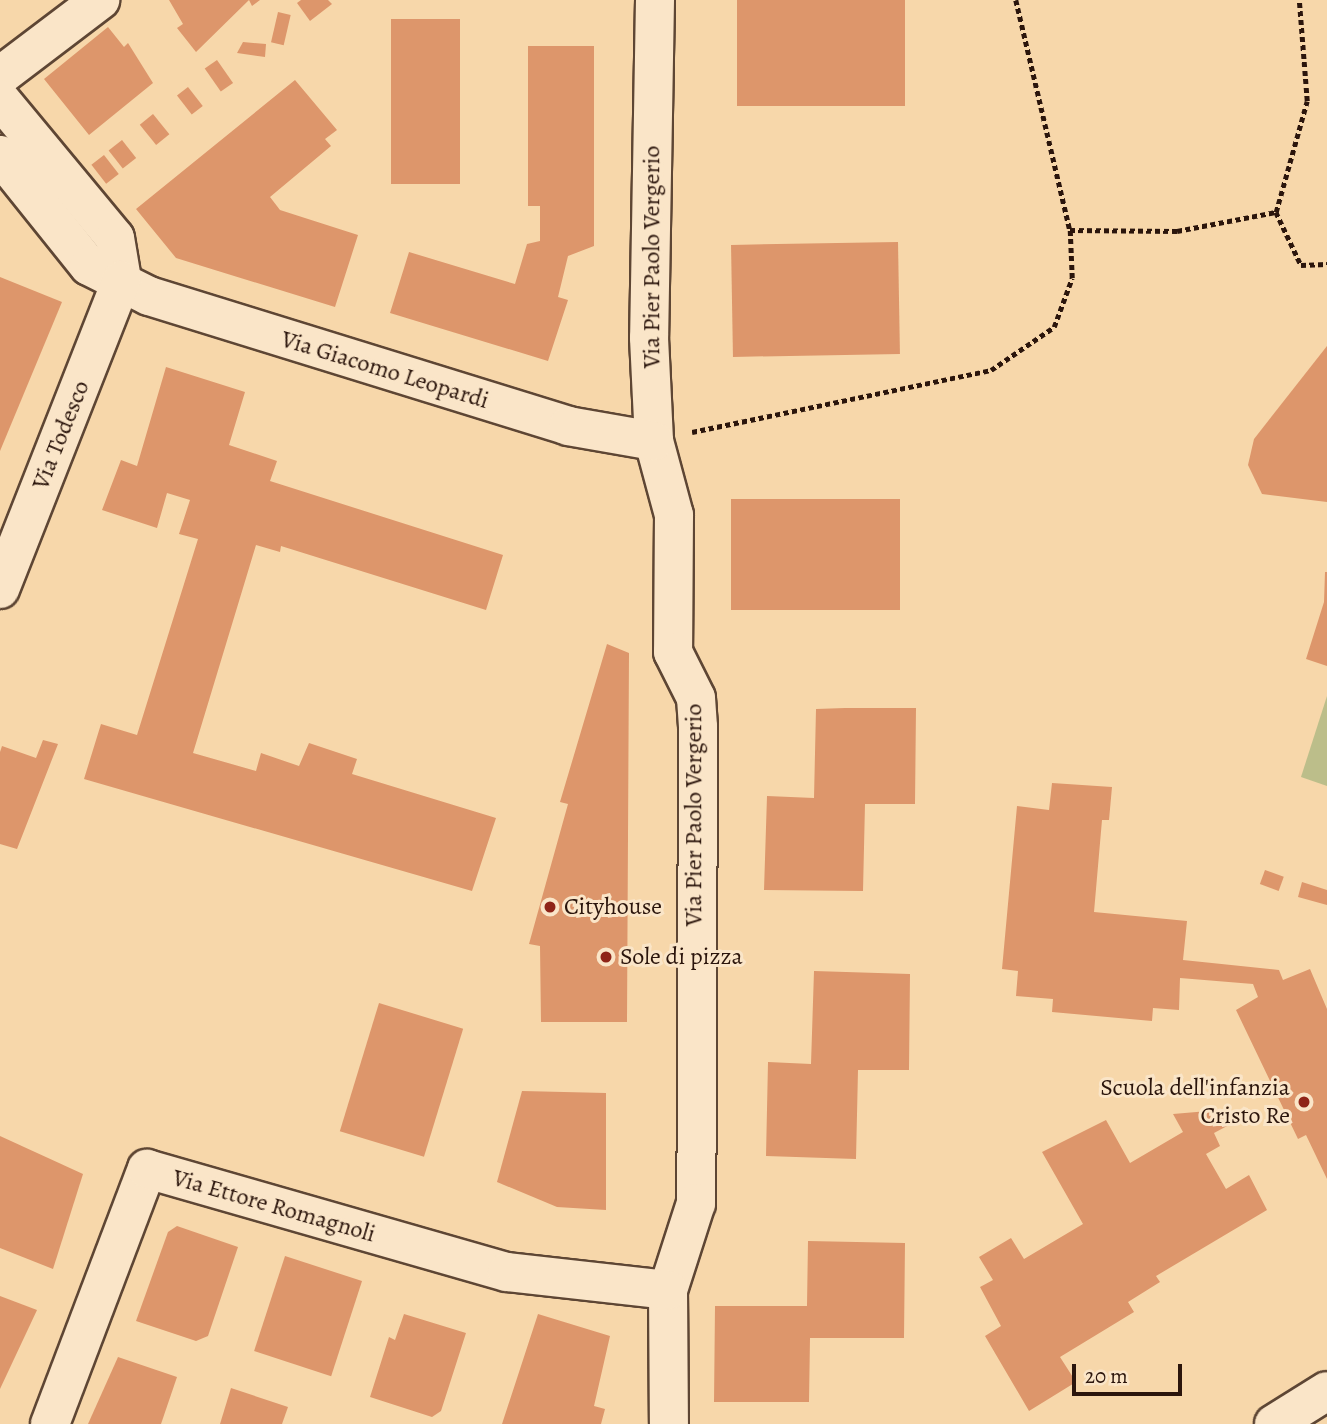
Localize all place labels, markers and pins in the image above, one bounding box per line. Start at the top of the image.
place label: Cityhouse [564,893,662,921]
marker: Cityhouse [542,899,558,915]
place label: Sole di pizza [620,943,743,971]
marker: Sole di pizza [598,949,614,965]
place label: Scuola dell'infanzia Cristo Re [1100,1074,1290,1130]
marker: Scuola dell'infanzia Cristo Re [1296,1094,1312,1110]

